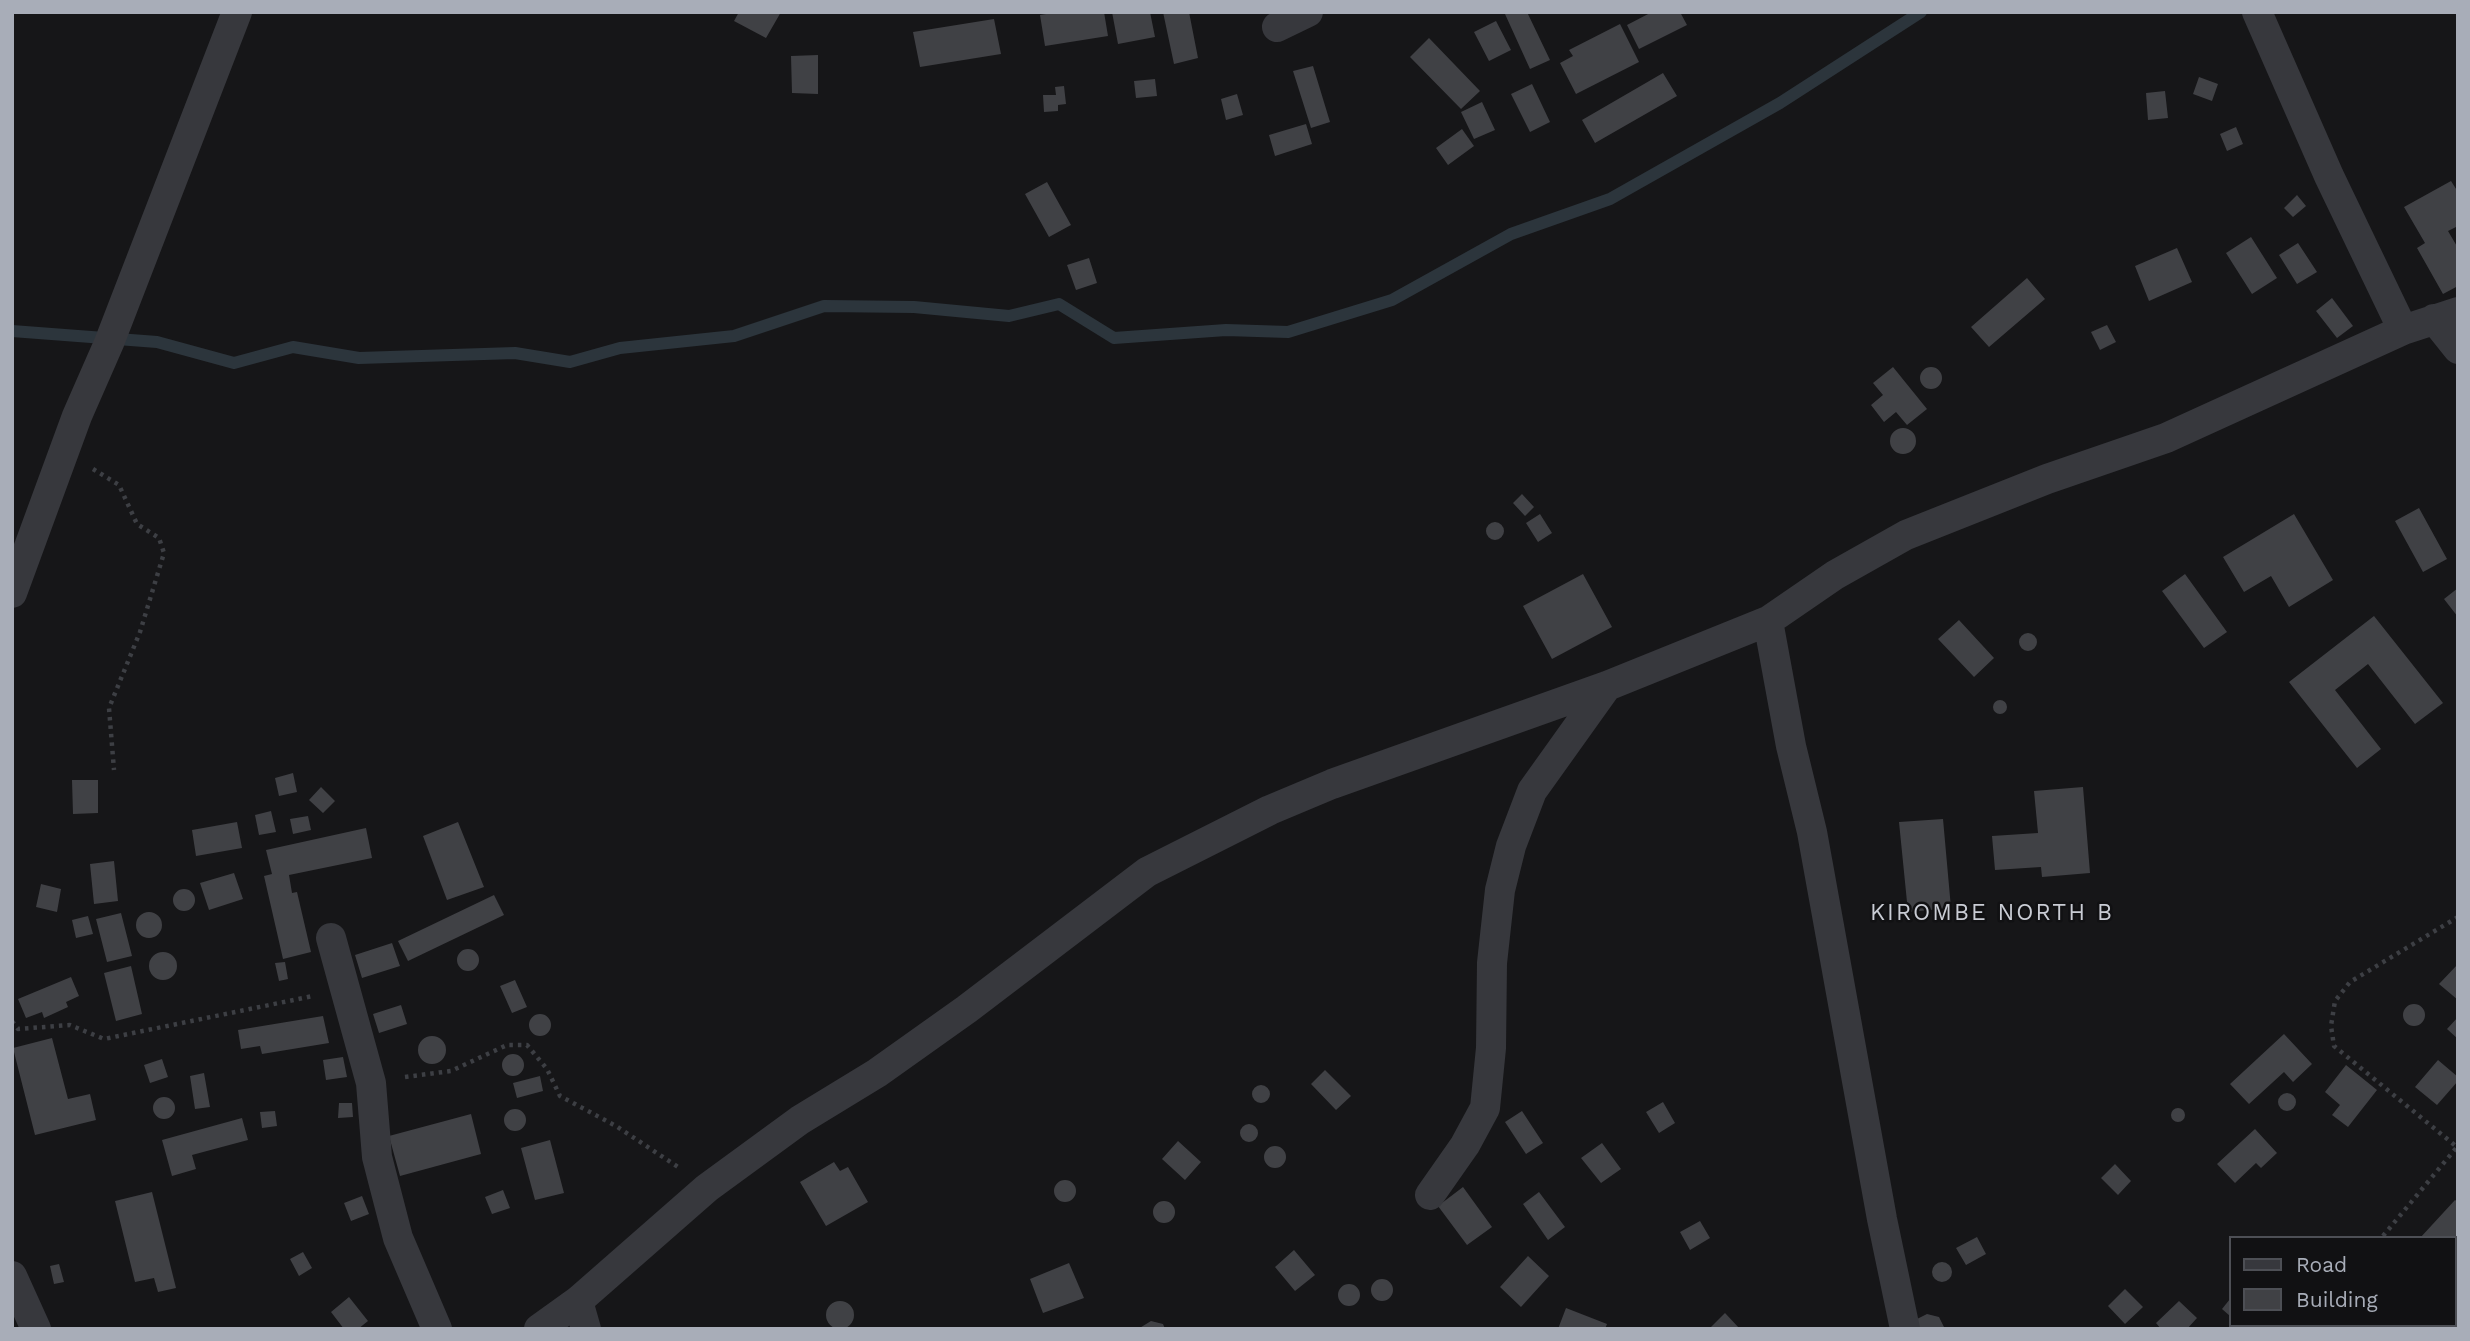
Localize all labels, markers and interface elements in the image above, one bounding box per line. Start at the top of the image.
district label: KIROMBE NORTH B [1872,899,2112,927]
legend [2228,1236,2456,1327]
text: Road [2296,1252,2347,1277]
text: Building [2296,1287,2378,1312]

